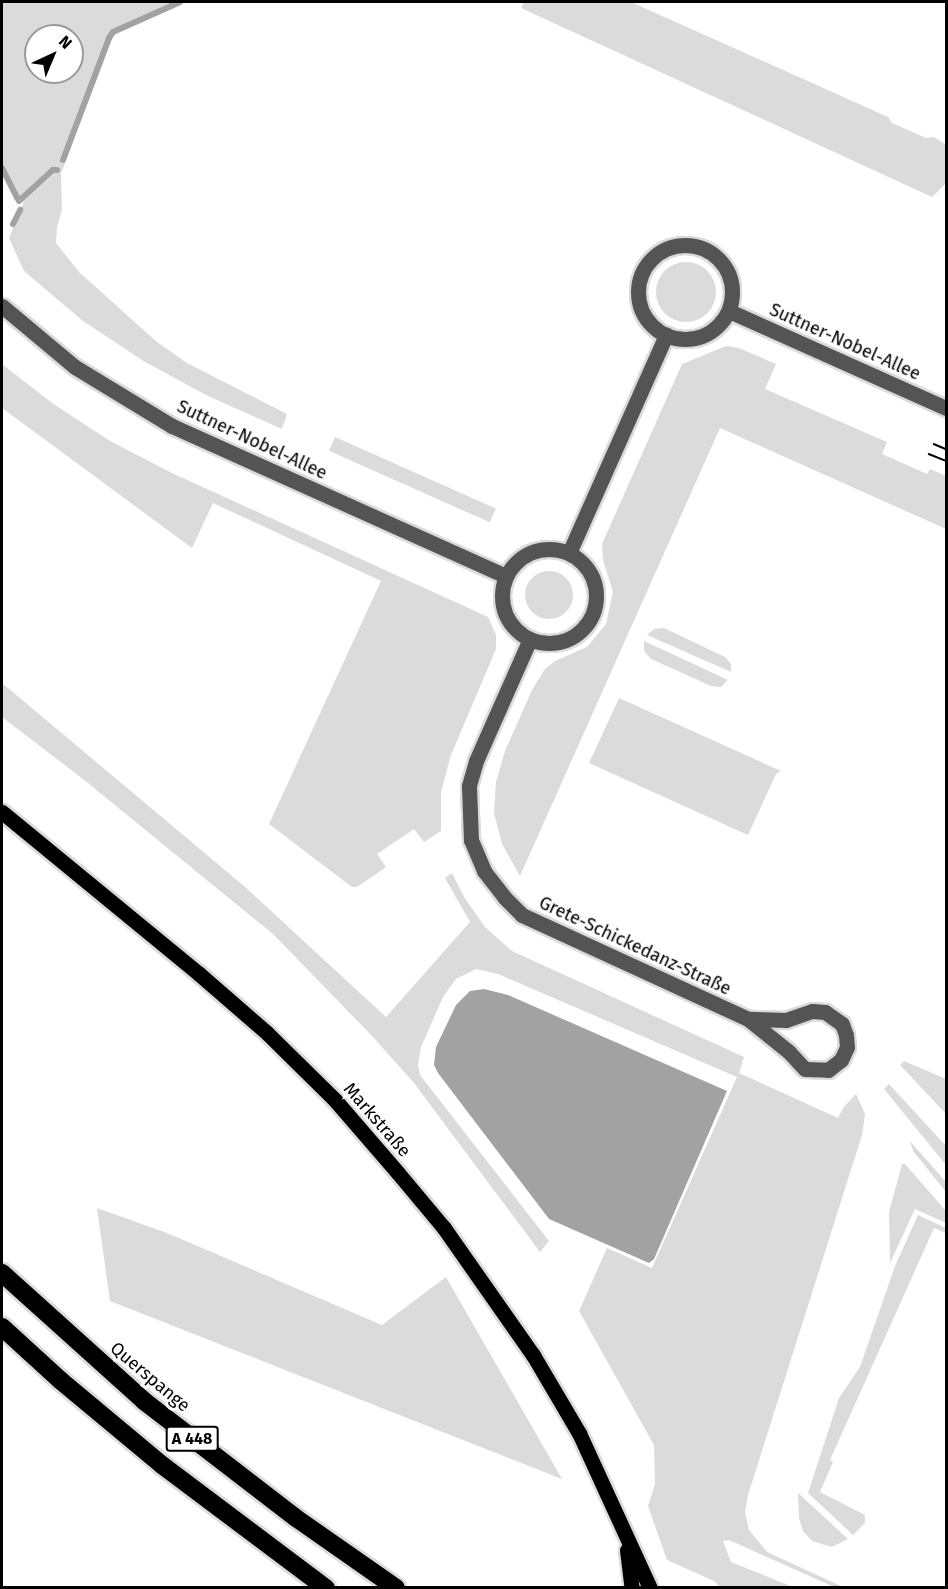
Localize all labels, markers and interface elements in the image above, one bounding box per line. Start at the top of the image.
north arrow [24,24,84,84]
text: N [55,32,76,53]
street label: Suttner-Nobel-Allee [766,299,924,385]
street label: Suttner-Nobel-Allee [174,396,330,484]
street label: Grete-Schickedanz-Straße [536,892,734,1000]
street label: Markstraße [339,1078,415,1162]
street label: Querspange [106,1337,194,1417]
road number: A 448 [165,1426,219,1452]

